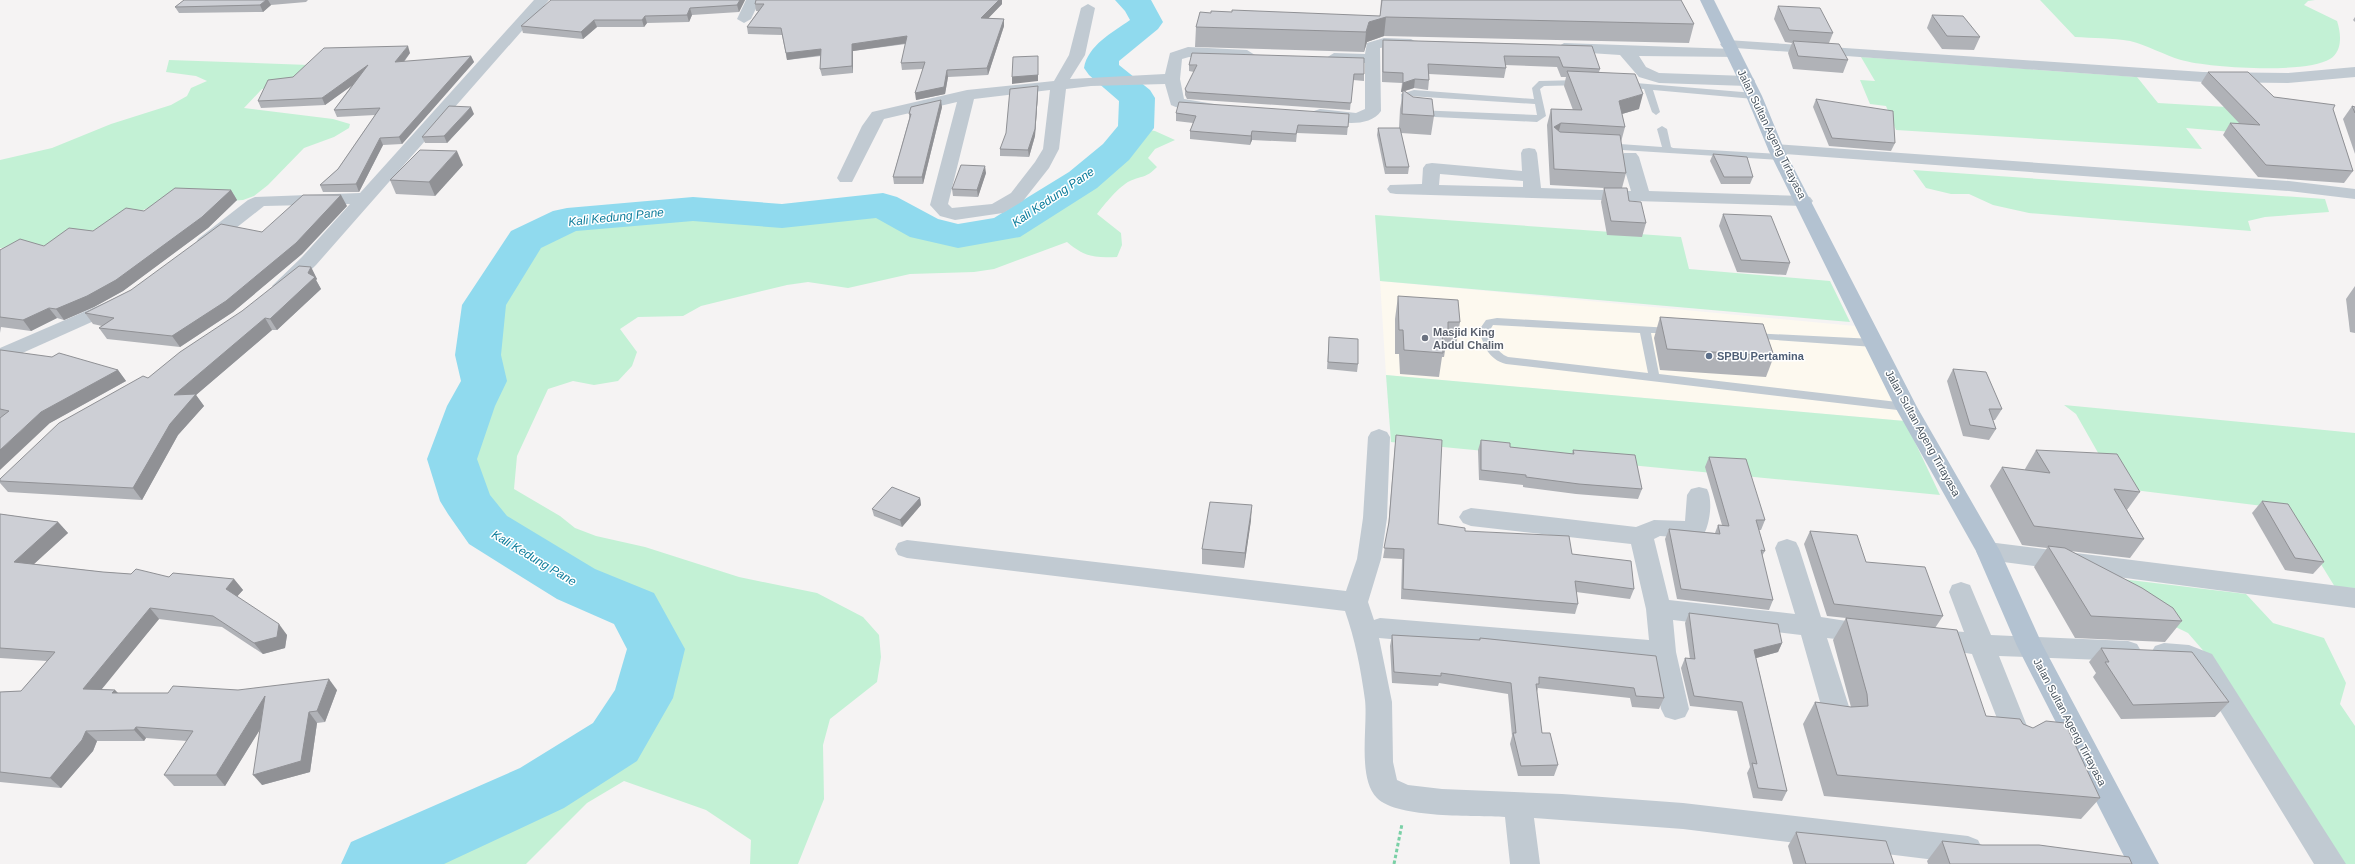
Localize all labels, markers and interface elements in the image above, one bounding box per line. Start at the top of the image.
street label: Jalan Sultan Ageng Tirtayasa [1735,67,1809,201]
water label: Kali Kedung Pane [1009,164,1097,230]
water label: Kali Kedung Pane [567,205,665,229]
place label: Masjid King Abdul Chalim [1433,326,1504,351]
marker: Masjid King Abdul Chalim [1420,333,1430,343]
place label: SPBU Pertamina [1717,350,1805,362]
marker: SPBU Pertamina [1704,351,1714,361]
street label: Jalan Sultan Ageng Tirtayasa [1883,368,1963,499]
water label: Kali Kedung Pane [489,527,579,589]
street label: Jalan Sultan Ageng Tirtayasa [2031,656,2109,788]

